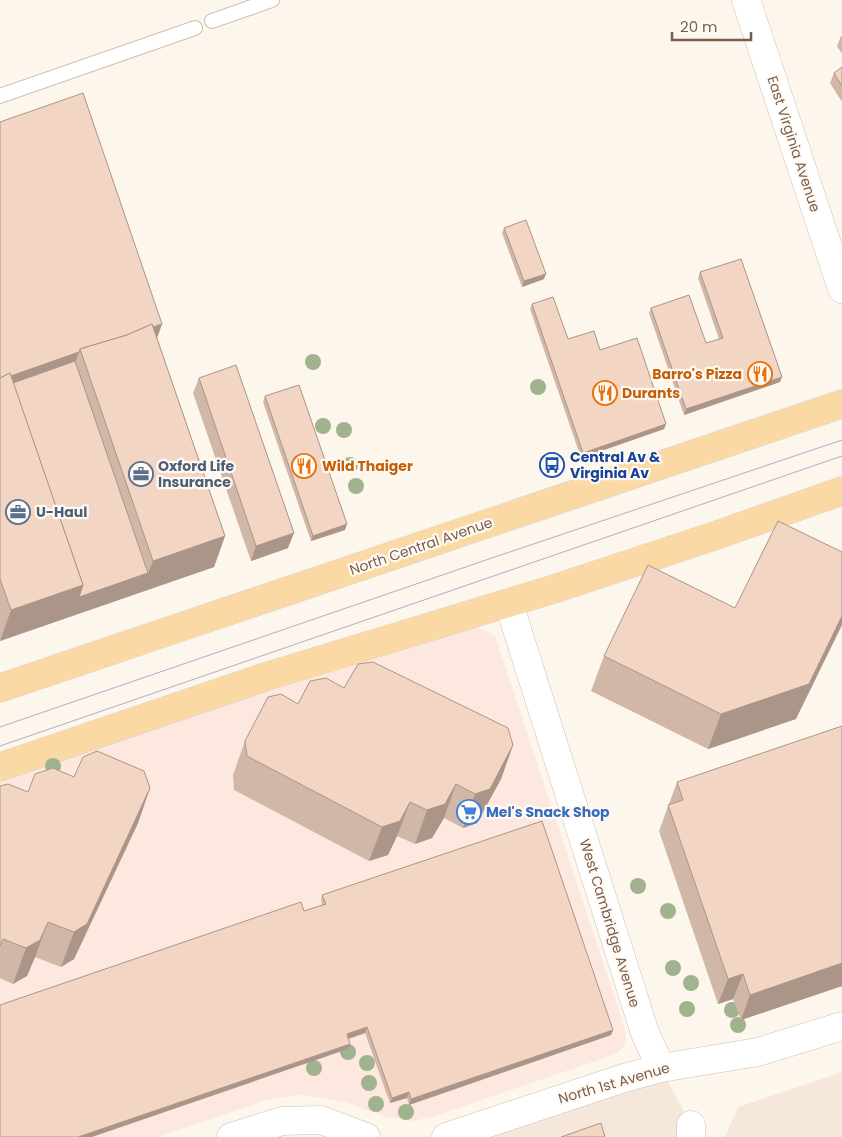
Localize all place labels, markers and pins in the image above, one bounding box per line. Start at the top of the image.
restaurant icon: Barro's Pizza [747,361,773,387]
place label: Barro's Pizza [652,364,742,384]
restaurant icon: Durants [592,380,618,406]
place label: Durants [622,383,680,403]
place label: Central Av & Virginia Av [570,447,661,483]
bus stop icon: Central Av & Virginia Av [539,452,565,478]
restaurant icon: Wild Thaiger [291,453,317,479]
place label: Oxford Life Insurance [158,456,235,492]
place label: Wild Thaiger [322,456,413,476]
office icon: Oxford Life Insurance [128,461,154,487]
office icon: U-Haul [5,499,31,525]
place label: U-Haul [36,502,87,522]
supermarket icon: Mel's Snack Shop [456,799,482,825]
place label: Mel's Snack Shop [486,802,610,822]

